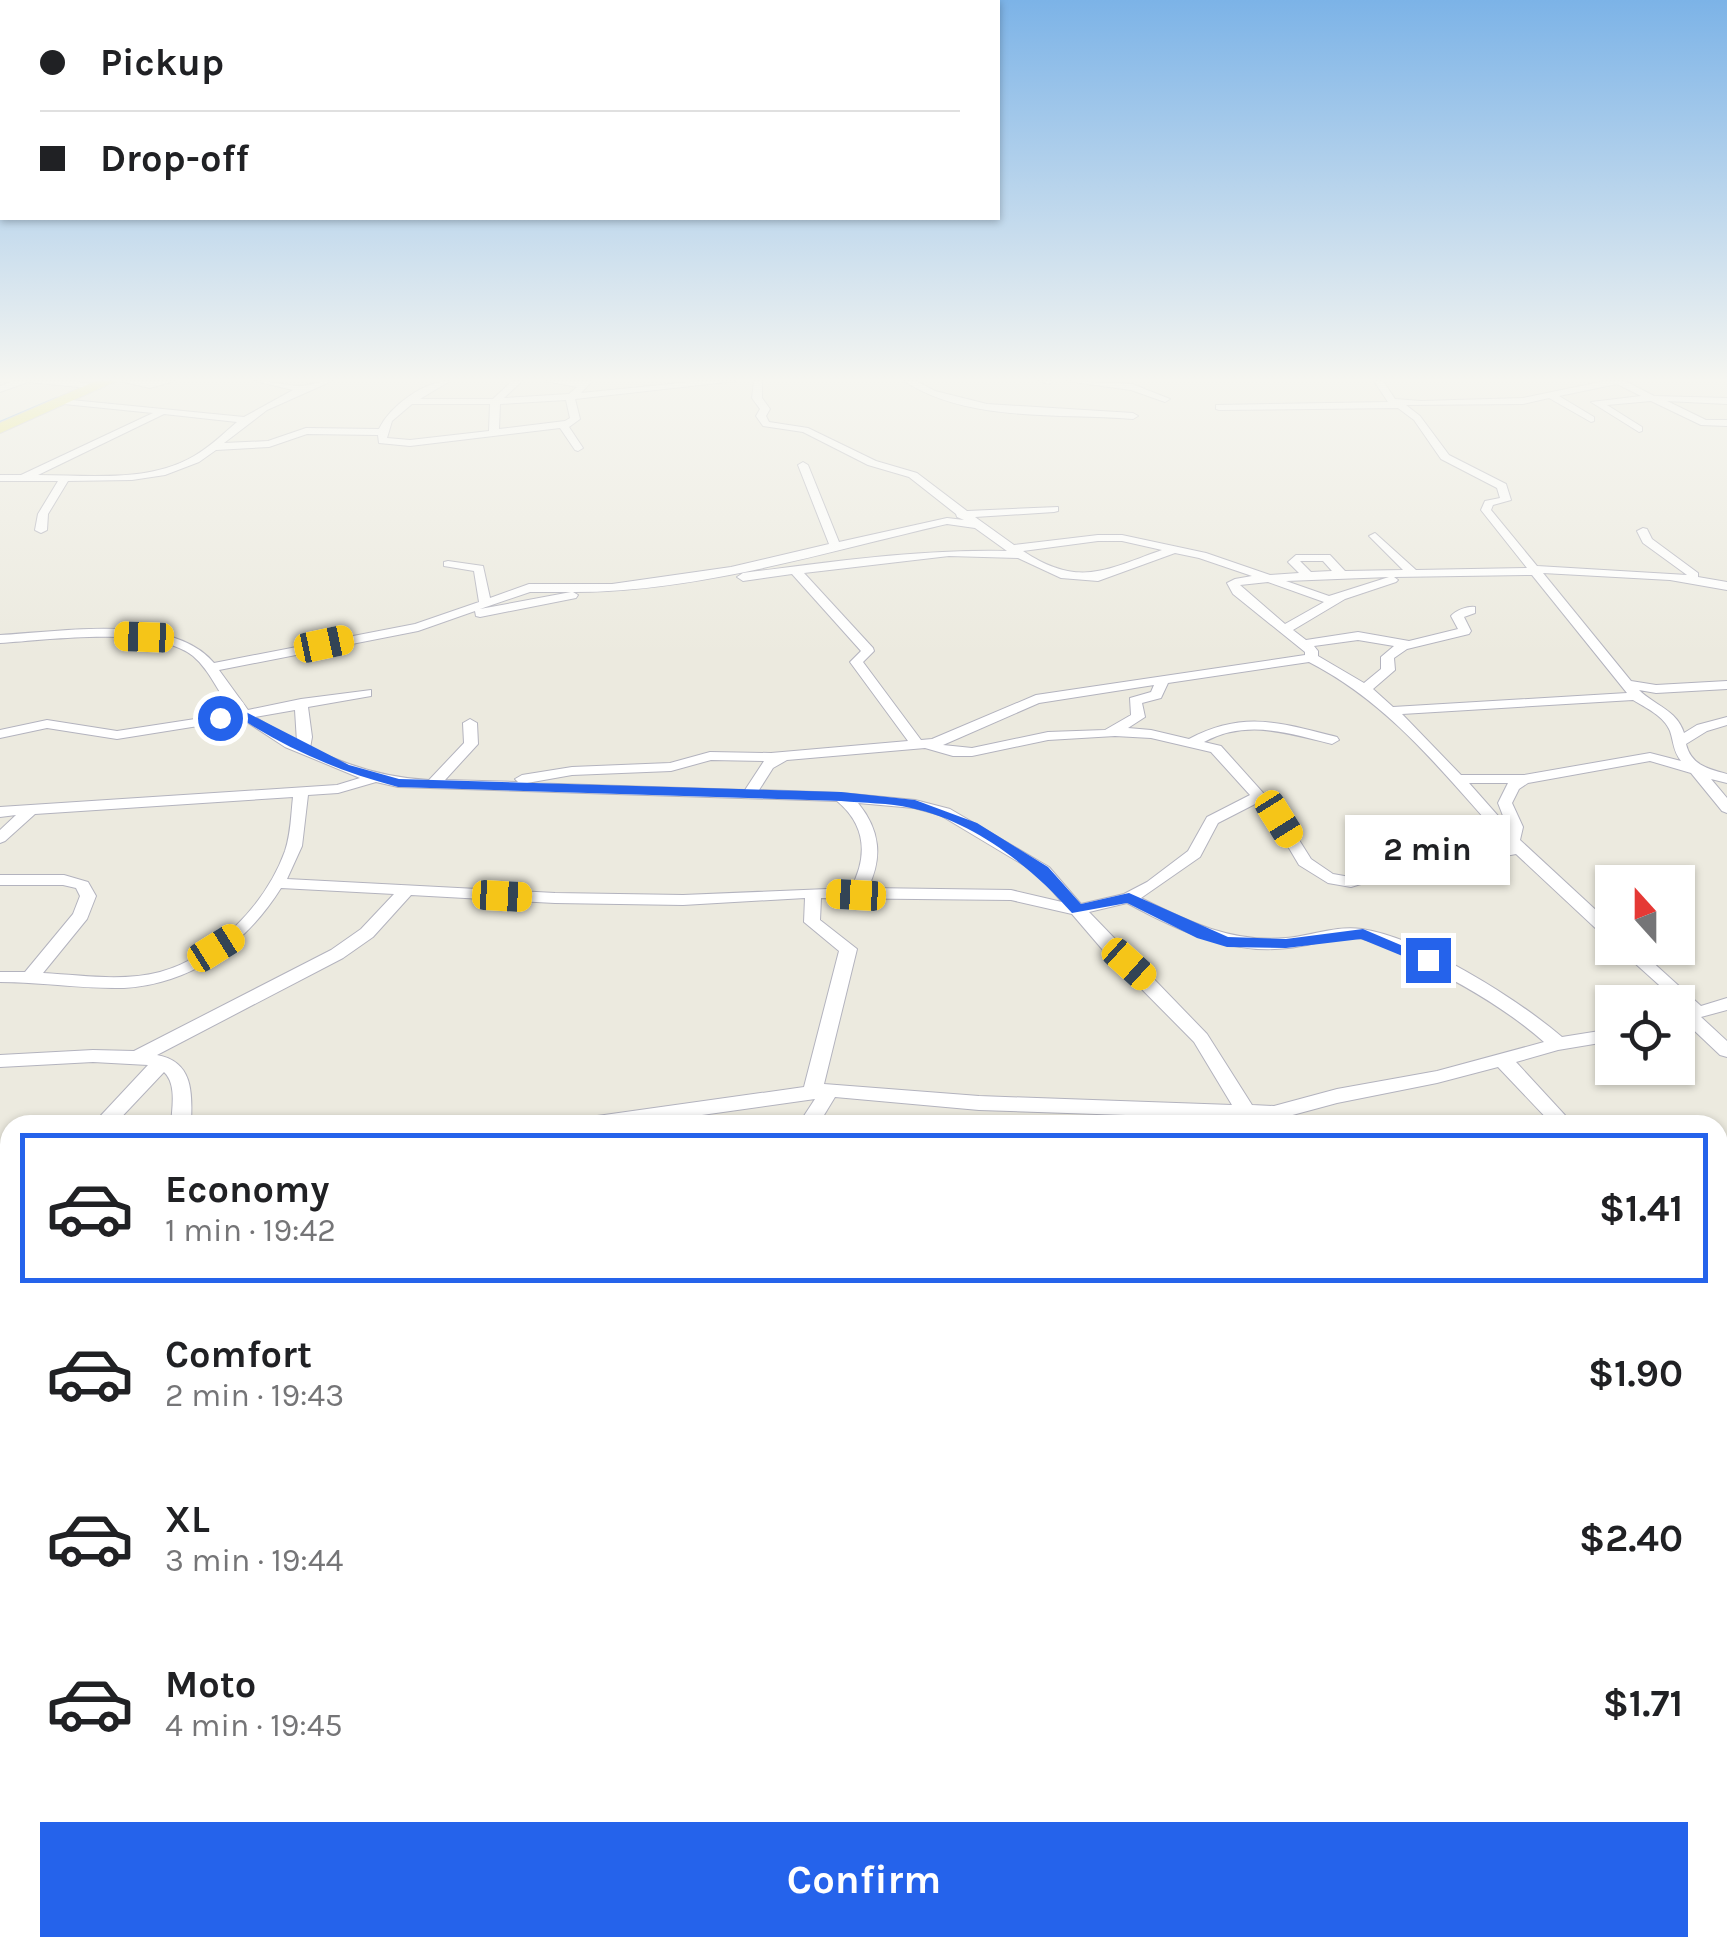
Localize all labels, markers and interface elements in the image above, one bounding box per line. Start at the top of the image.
text: Pickup [100,40,224,85]
text: Drop-off [100,136,249,181]
car [113,621,175,653]
car [292,623,356,665]
route start [198,696,243,741]
car [1250,786,1308,852]
callout: 2 min [1346,815,1510,885]
text: 2 min [1383,831,1472,868]
north arrow [1595,865,1695,965]
map controls [1595,865,1695,1085]
car [825,878,887,912]
car [471,879,533,913]
car [183,919,249,977]
car [1097,933,1161,995]
route end [1406,938,1451,983]
button: locate [1595,985,1695,1085]
icon: car [45,1163,135,1253]
text: Economy [165,1167,329,1212]
text: $1.41 [1599,1186,1683,1231]
text: 1 min · 19:42 [165,1212,336,1249]
icon: car [45,1328,135,1418]
text: Comfort [165,1332,312,1377]
text: $1.90 [1588,1351,1683,1396]
text: 2 min · 19:43 [165,1377,344,1414]
icon: car [45,1493,135,1583]
text: XL [165,1497,210,1542]
text: $2.40 [1579,1516,1683,1561]
text: 3 min · 19:44 [165,1542,343,1579]
icon: car [45,1658,135,1748]
text: Moto [165,1662,256,1707]
text: $1.71 [1603,1681,1683,1726]
text: 4 min · 19:45 [165,1707,343,1744]
button: Confirm [40,1822,1688,1937]

